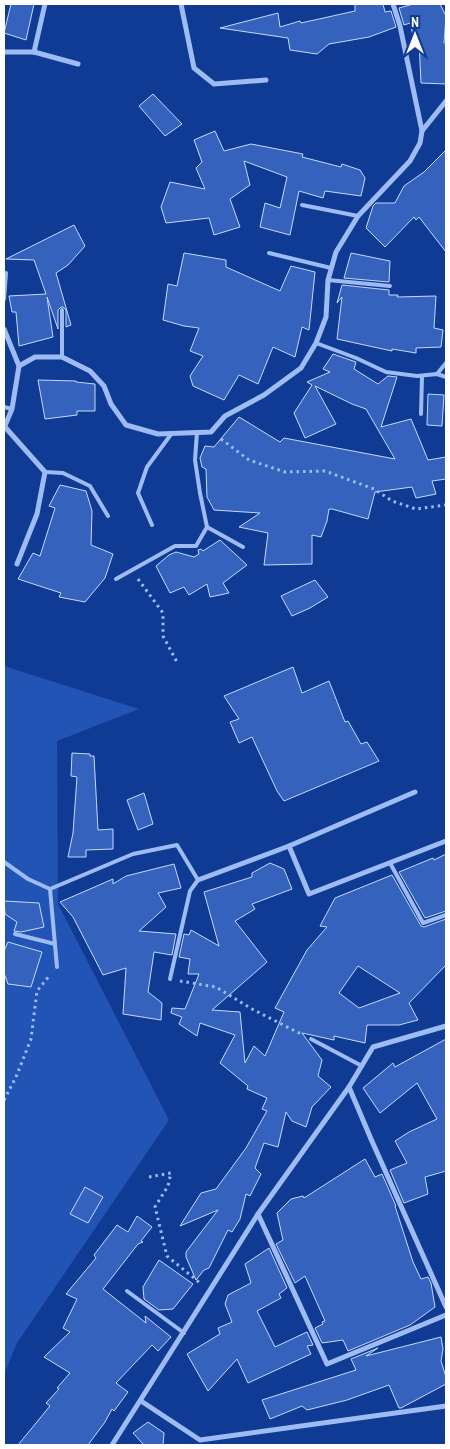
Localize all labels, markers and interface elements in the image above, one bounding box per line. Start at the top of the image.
north arrow [390,10,440,60]
text: N [411,13,419,31]

